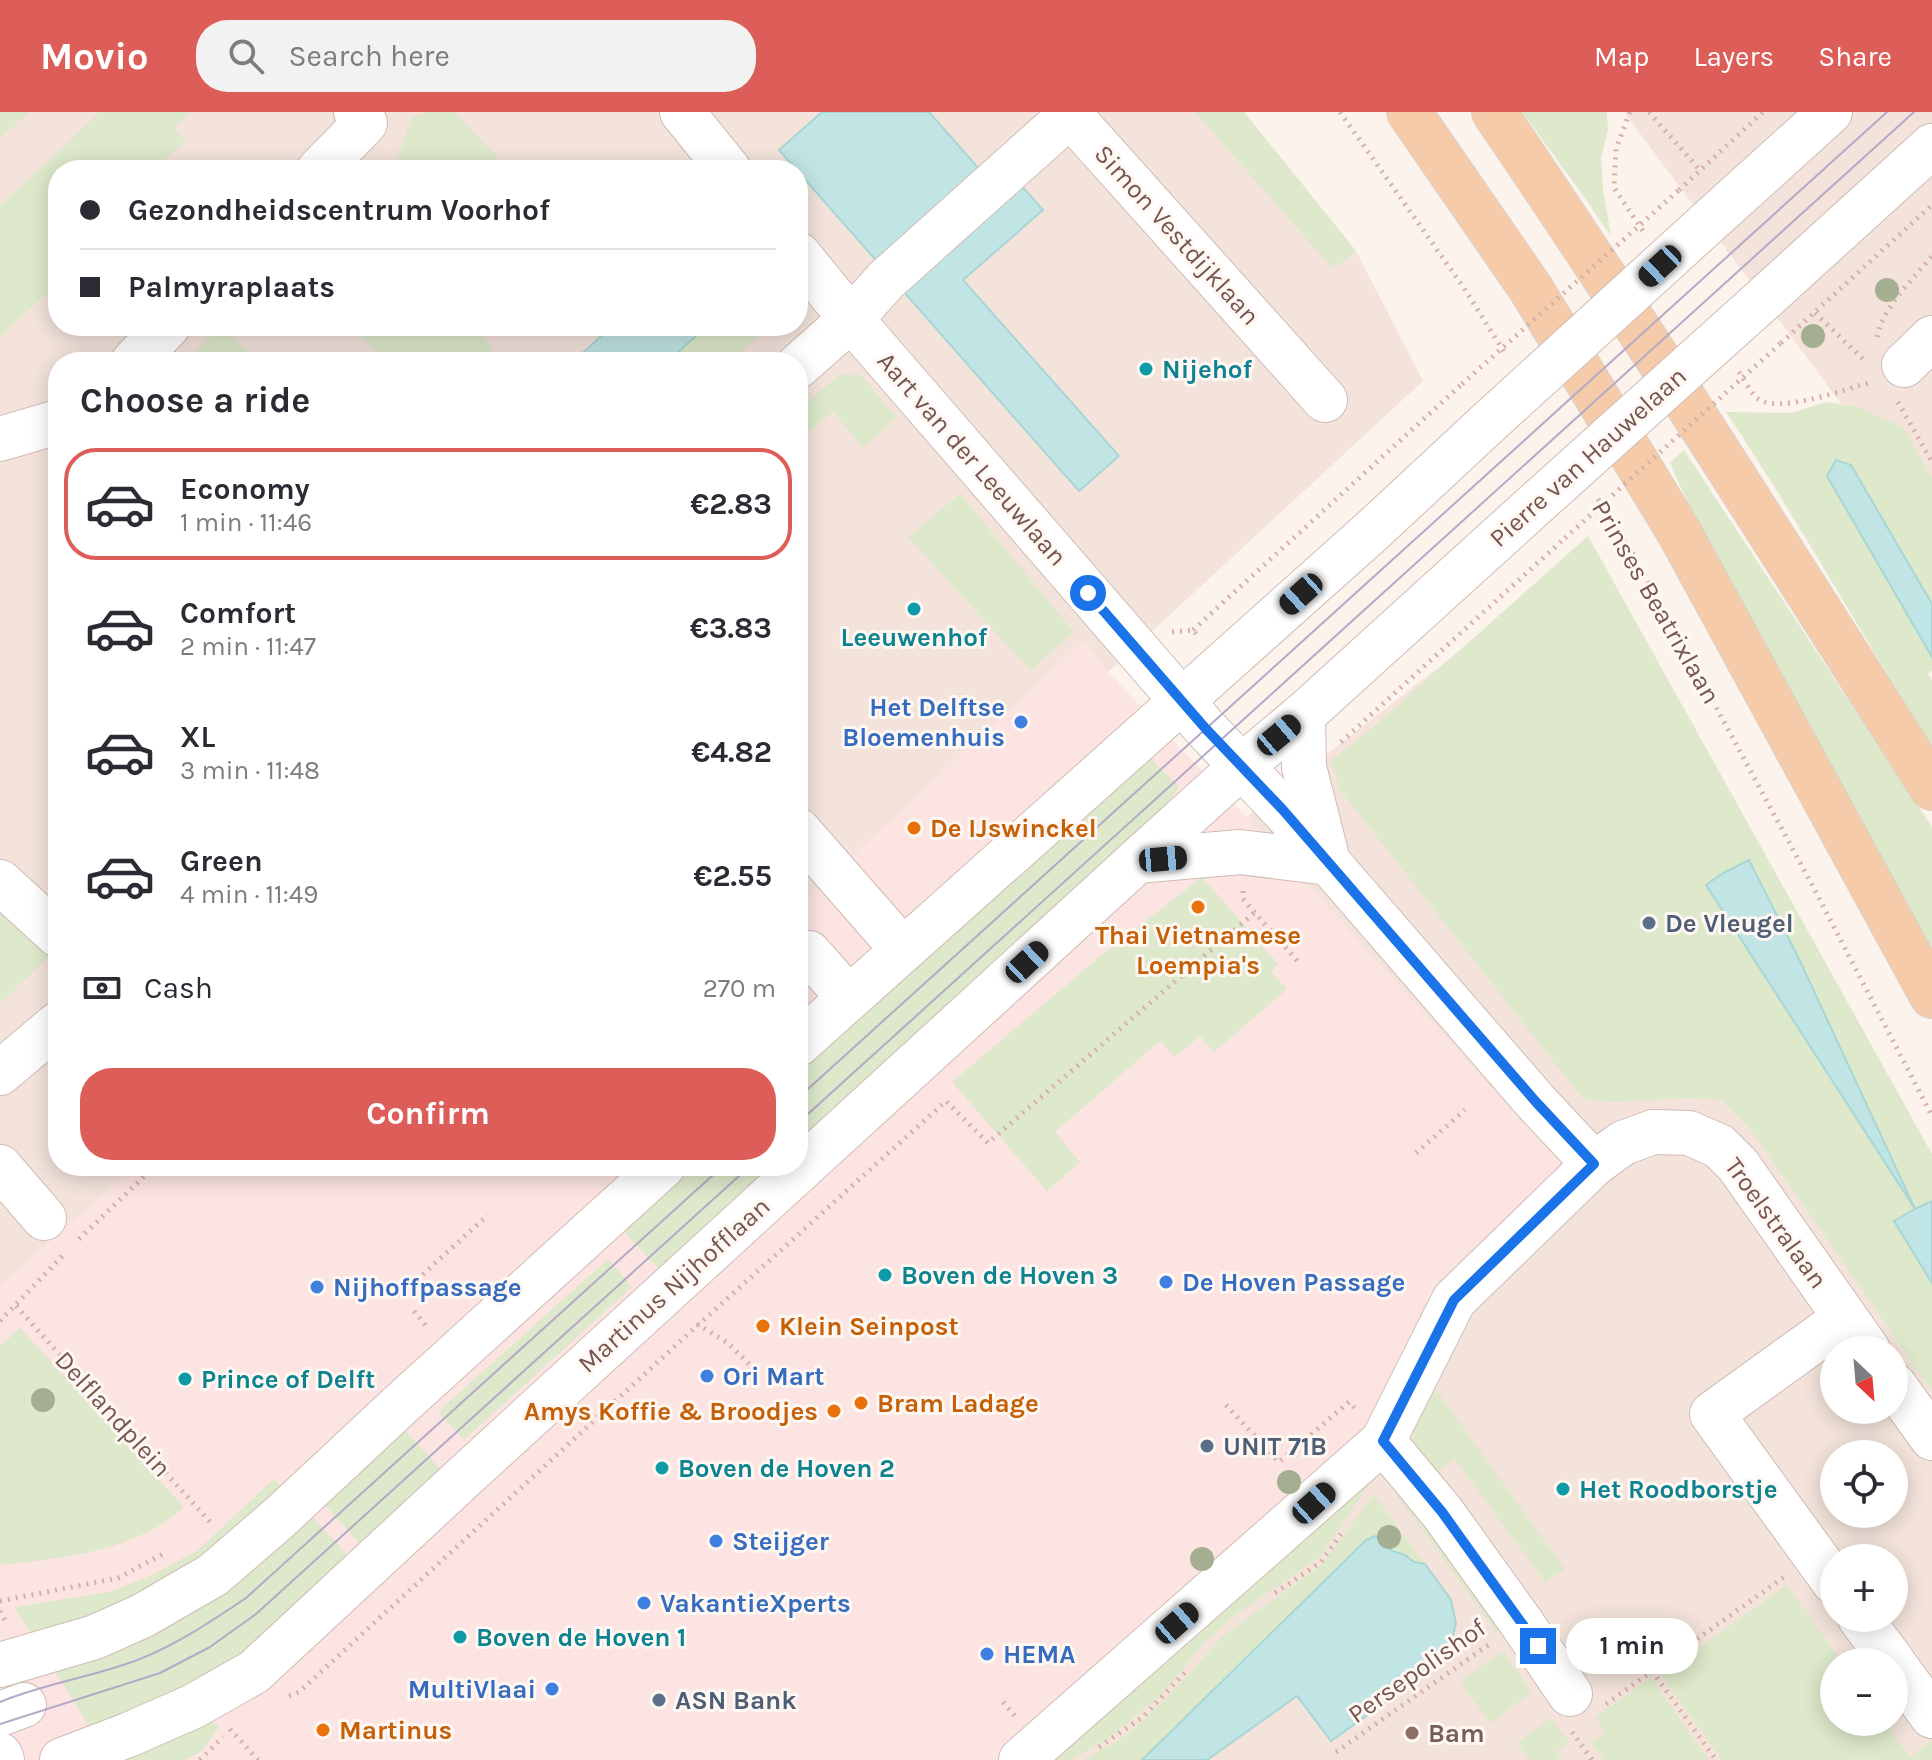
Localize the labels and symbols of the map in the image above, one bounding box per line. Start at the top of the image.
street label: Simon Vestdijklaan [1088,138,1266,332]
car [1634,241,1686,291]
street label: Aart van der Leeuwlaan [871,346,1073,572]
place label: Nijehof [1162,354,1253,385]
marker: Nijehof [1137,360,1155,378]
street label: Pierre van Hauwelaan [1483,360,1693,554]
street label: Prinses Beatrixlaan [1585,495,1727,709]
car [1275,569,1327,619]
route start [1070,575,1106,611]
marker: Leeuwenhof [905,600,923,618]
place label: Leeuwenhof [841,622,988,653]
place label: Het Delftse Bloemenhuis [842,692,1005,753]
car [1253,710,1305,760]
marker: Het Delftse Bloemenhuis [1012,713,1030,731]
place label: De IJswinckel [930,813,1097,844]
marker: De IJswinckel [905,819,923,837]
car [1138,845,1188,873]
marker: Thai Vietnamese Loempia's [1189,898,1207,916]
place label: De Vleugel [1665,908,1794,939]
marker: De Vleugel [1640,914,1658,932]
place label: Thai Vietnamese Loempia's [1095,920,1301,981]
car [1001,937,1053,987]
street label: Troelstralaan [1718,1152,1834,1294]
street label: Martinus Nijhofflaan [572,1191,776,1379]
place label: Boven de Hoven 3 [901,1260,1118,1291]
marker: Boven de Hoven 3 [876,1266,894,1284]
place label: De Hoven Passage [1182,1267,1405,1298]
place label: Nijhoffpassage [333,1272,522,1303]
marker: De Hoven Passage [1157,1273,1175,1291]
marker: Nijhoffpassage [308,1278,326,1296]
place label: Klein Seinpost [779,1311,959,1342]
marker: Klein Seinpost [754,1317,772,1335]
north arrow [1820,1336,1908,1424]
street label: Delflandplein [48,1345,178,1483]
place label: Ori Mart [723,1361,824,1392]
place label: Prince of Delft [201,1364,375,1395]
marker: Ori Mart [698,1367,716,1385]
marker: Prince of Delft [176,1370,194,1388]
place label: Bram Ladage [877,1388,1039,1419]
marker: Bram Ladage [852,1394,870,1412]
place label: Amys Koffie & Broodjes [524,1396,818,1427]
marker: Amys Koffie & Broodjes [825,1402,843,1420]
place label: UNIT 71B [1223,1431,1327,1462]
marker: UNIT 71B [1198,1437,1216,1455]
place label: Boven de Hoven 2 [678,1453,895,1484]
marker: Boven de Hoven 2 [653,1459,671,1477]
place label: Het Roodborstje [1579,1474,1777,1505]
car [1288,1478,1340,1528]
marker: Het Roodborstje [1554,1480,1572,1498]
place label: Steijger [732,1526,830,1557]
marker: Steijger [707,1532,725,1550]
place label: VakantieXperts [660,1588,851,1619]
marker: VakantieXperts [635,1594,653,1612]
car [1151,1598,1203,1648]
street label: Persepolishof [1342,1611,1493,1730]
callout: 1 min [1566,1618,1698,1674]
place label: Boven de Hoven 1 [476,1622,686,1653]
marker: Boven de Hoven 1 [451,1628,469,1646]
route end [1520,1628,1556,1664]
place label: HEMA [1003,1639,1076,1670]
marker: HEMA [978,1645,996,1663]
place label: MultiVlaai [408,1674,536,1705]
marker: MultiVlaai [543,1680,561,1698]
place label: ASN Bank [675,1685,797,1716]
marker: ASN Bank [650,1691,668,1709]
place label: Martinus [339,1715,452,1746]
place label: Bam [1428,1718,1485,1749]
marker: Martinus [314,1721,332,1739]
marker: Bam [1403,1724,1421,1742]

